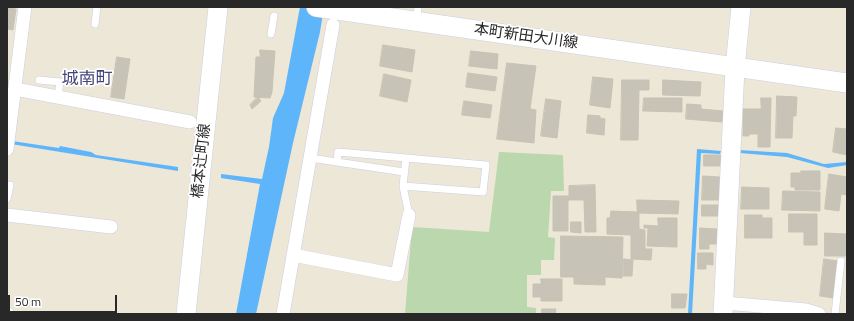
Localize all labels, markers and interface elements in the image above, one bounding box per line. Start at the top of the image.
street label: 本町新田大川線 [473,21,579,53]
district label: 城南町 [62,70,112,90]
street label: 橋本辻町線 [189,123,215,199]
scale bar [10,287,119,313]
text: 50 m [15,292,41,311]

